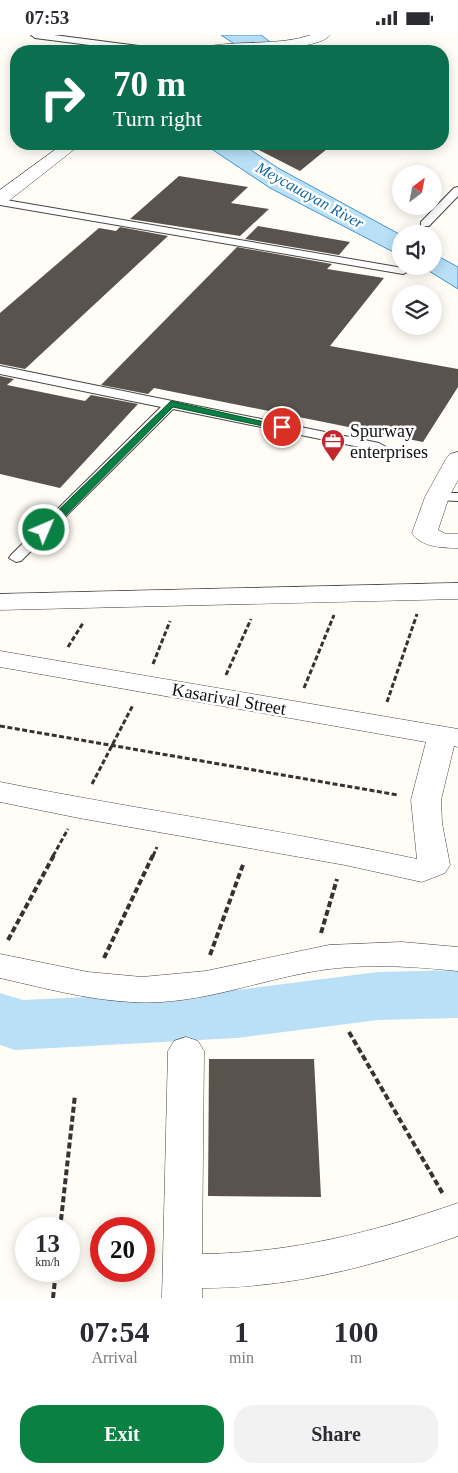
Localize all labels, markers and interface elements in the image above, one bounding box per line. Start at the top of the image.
text: 07:53 [25,7,69,28]
icon: right [30,65,95,130]
text: 70 m [113,65,186,104]
text: Turn right [113,106,202,131]
water label: Meycauayan River [252,158,367,233]
north arrow [392,165,442,215]
map controls [392,165,442,335]
button: sound [392,225,442,275]
button: layers [392,285,442,335]
pin [261,406,303,448]
icon: arrive [268,413,296,441]
place label: Spurway enterprises [350,421,428,462]
office icon: Spurway enterprises [320,428,346,462]
position arrow [17,503,69,555]
street label: Kasarival Street [170,679,288,719]
speed limit sign: 20 [90,1217,155,1282]
text: 13 [35,1230,60,1257]
text: km/h [35,1255,60,1269]
text: 07:54 [80,1315,150,1348]
text: 1 [234,1315,249,1348]
text: 100 [333,1315,378,1348]
text: Arrival [91,1349,138,1366]
text: min [229,1349,254,1366]
text: m [350,1349,362,1366]
button: Exit [20,1405,224,1463]
button: Share [234,1405,438,1463]

